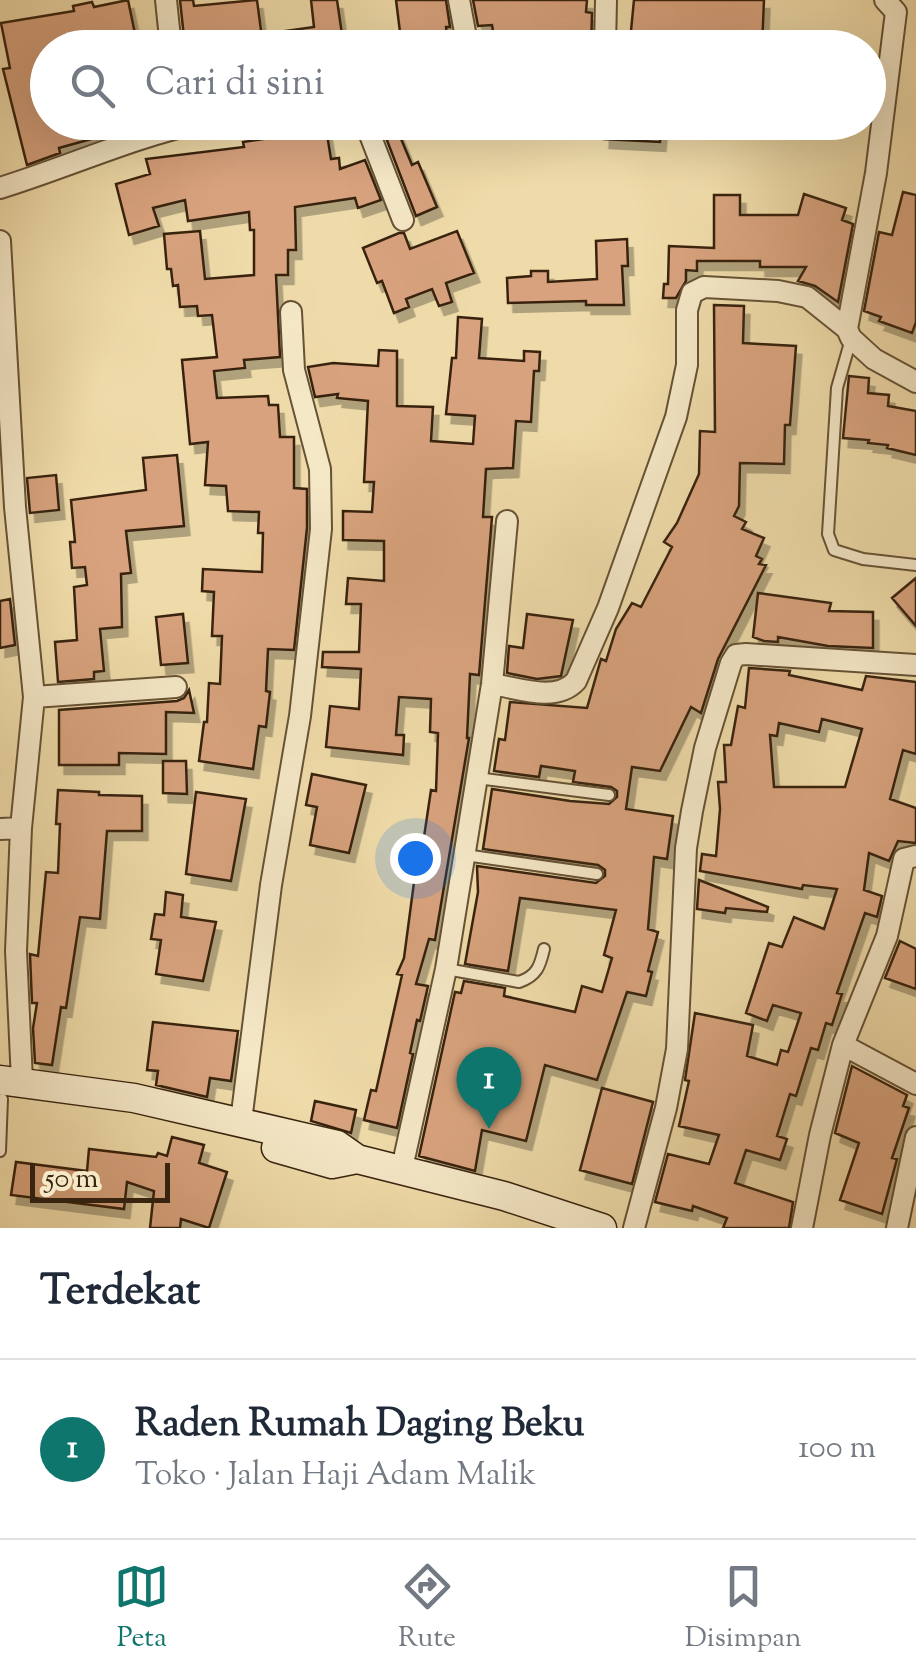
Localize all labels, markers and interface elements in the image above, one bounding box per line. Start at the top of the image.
search box [30,30,886,140]
icon: search [65,58,120,113]
text: Cari di sini [145,58,325,112]
your location [390,833,441,884]
pin: 1 [456,1046,522,1129]
scale bar [30,1158,170,1202]
text: 50 m [45,1160,99,1200]
text: Terdekat [40,1263,200,1323]
text: Raden Rumah Daging Beku [135,1399,585,1453]
text: 1 [67,1426,78,1472]
text: 100 m [798,1426,876,1472]
text: Toko · Jalan Haji Adam Malik [135,1453,536,1499]
tab: Peta [114,1559,169,1659]
tab: Rute [398,1559,456,1659]
tab: Disimpan [685,1559,802,1659]

